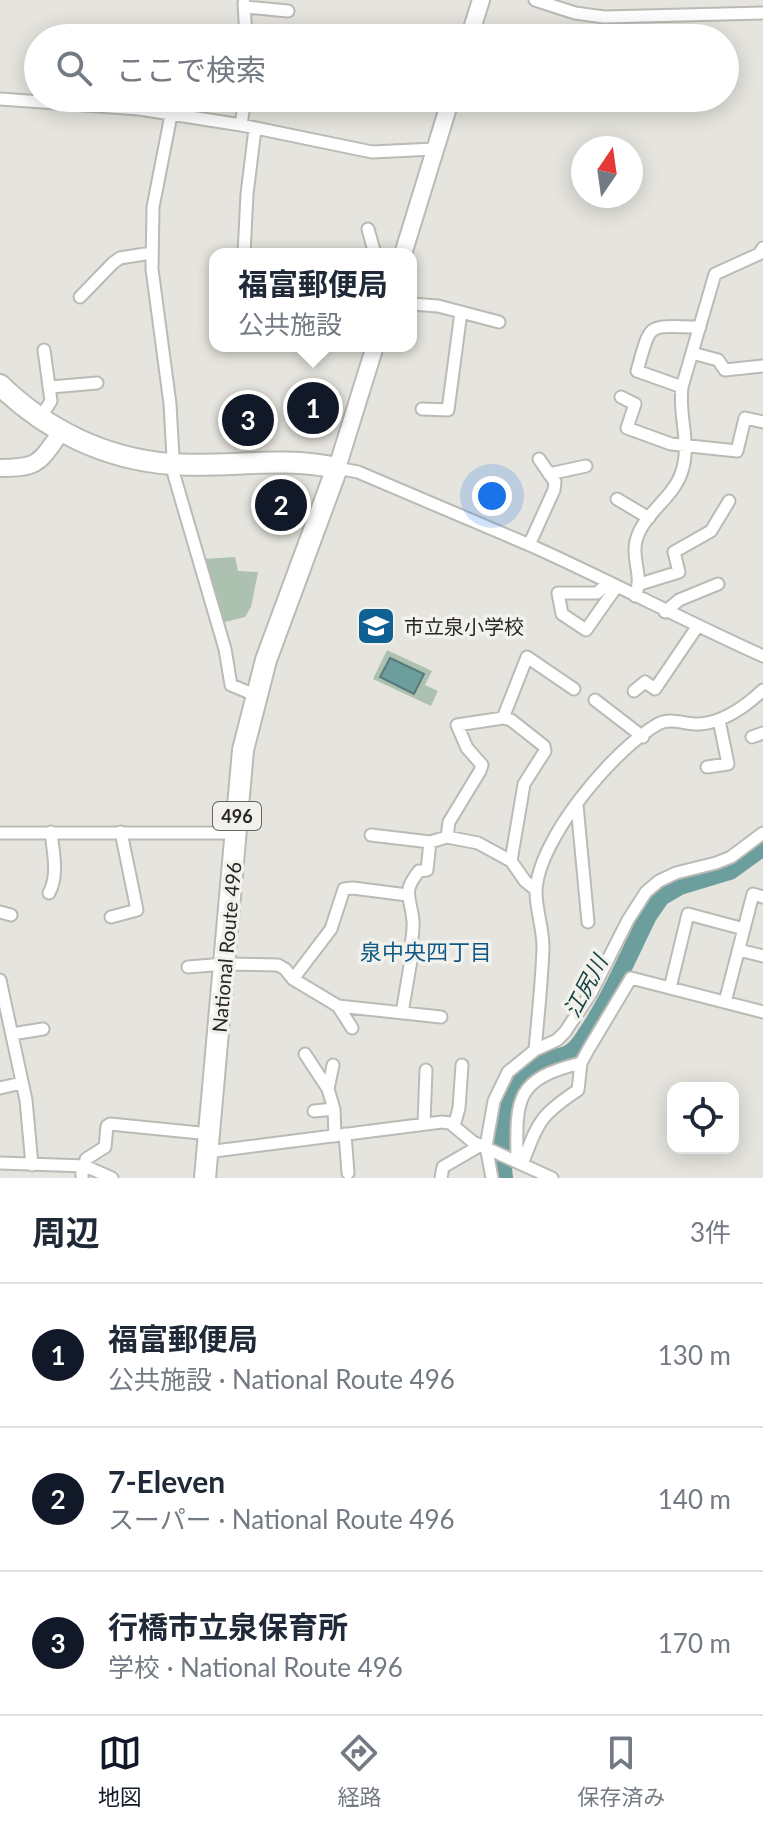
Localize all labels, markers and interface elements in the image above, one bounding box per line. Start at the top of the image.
search box [24,24,739,112]
icon: search [52,46,96,90]
text: ここで検索 [116,51,266,87]
north arrow [571,136,643,208]
popup [209,248,417,352]
text: 福富郵便局 [238,265,388,301]
text: 公共施設 [238,308,342,340]
pin: 1 [287,378,339,438]
pin: 3 [222,390,274,450]
pin: 2 [255,475,307,535]
your location [472,476,512,516]
school or university icon: 市立泉小学校 [355,605,397,647]
place label: 市立泉小学校 [404,614,524,638]
road number: 496 [213,802,261,830]
street label: National Route 496 [207,861,245,1033]
district label: 泉中央四丁目 [360,938,492,965]
water label: 江尻川 [558,949,613,1021]
map controls [667,1082,739,1154]
button: locate [667,1082,739,1154]
text: 周辺 [32,1211,100,1252]
text: 3件 [690,1216,731,1248]
text: 福富郵便局 [108,1320,258,1356]
text: 1 [50,1339,66,1371]
text: 130 m [658,1339,731,1371]
text: 公共施設 · National Route 496 [108,1363,455,1395]
text: 7-Eleven [108,1463,225,1499]
text: 2 [50,1483,66,1515]
text: 140 m [658,1483,731,1515]
text: スーパー · National Route 496 [108,1503,455,1535]
text: 行橋市立泉保育所 [108,1608,348,1644]
text: 3 [50,1627,66,1659]
text: 170 m [658,1627,731,1659]
text: 学校 · National Route 496 [108,1651,403,1683]
tab: 地図 [98,1731,142,1811]
tab: 経路 [337,1731,381,1811]
tab: 保存済み [577,1731,665,1811]

